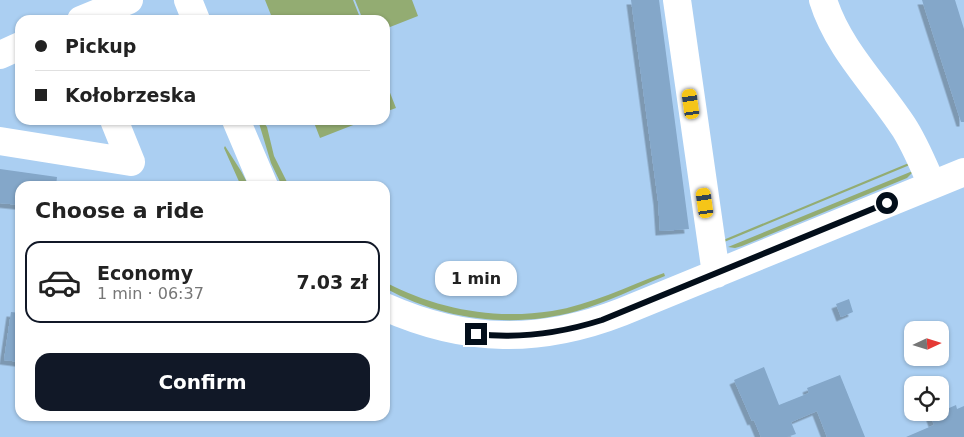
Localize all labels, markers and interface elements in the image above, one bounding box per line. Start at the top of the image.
text: Pickup [65,35,136,57]
text: Kołobrzeska [65,84,196,106]
car [681,88,700,120]
car [695,187,714,219]
route start [876,192,898,214]
text: Choose a ride [35,198,204,223]
icon: car [37,260,82,305]
text: Economy [97,262,193,284]
callout: 1 min [435,262,517,296]
text: 1 min [451,269,501,288]
text: 7.03 zł [296,271,368,293]
text: 1 min · 06:37 [97,284,204,303]
north arrow [904,321,949,366]
map controls [904,321,949,421]
route end [465,323,487,345]
button: Confirm [35,353,370,411]
button: locate [904,376,949,421]

